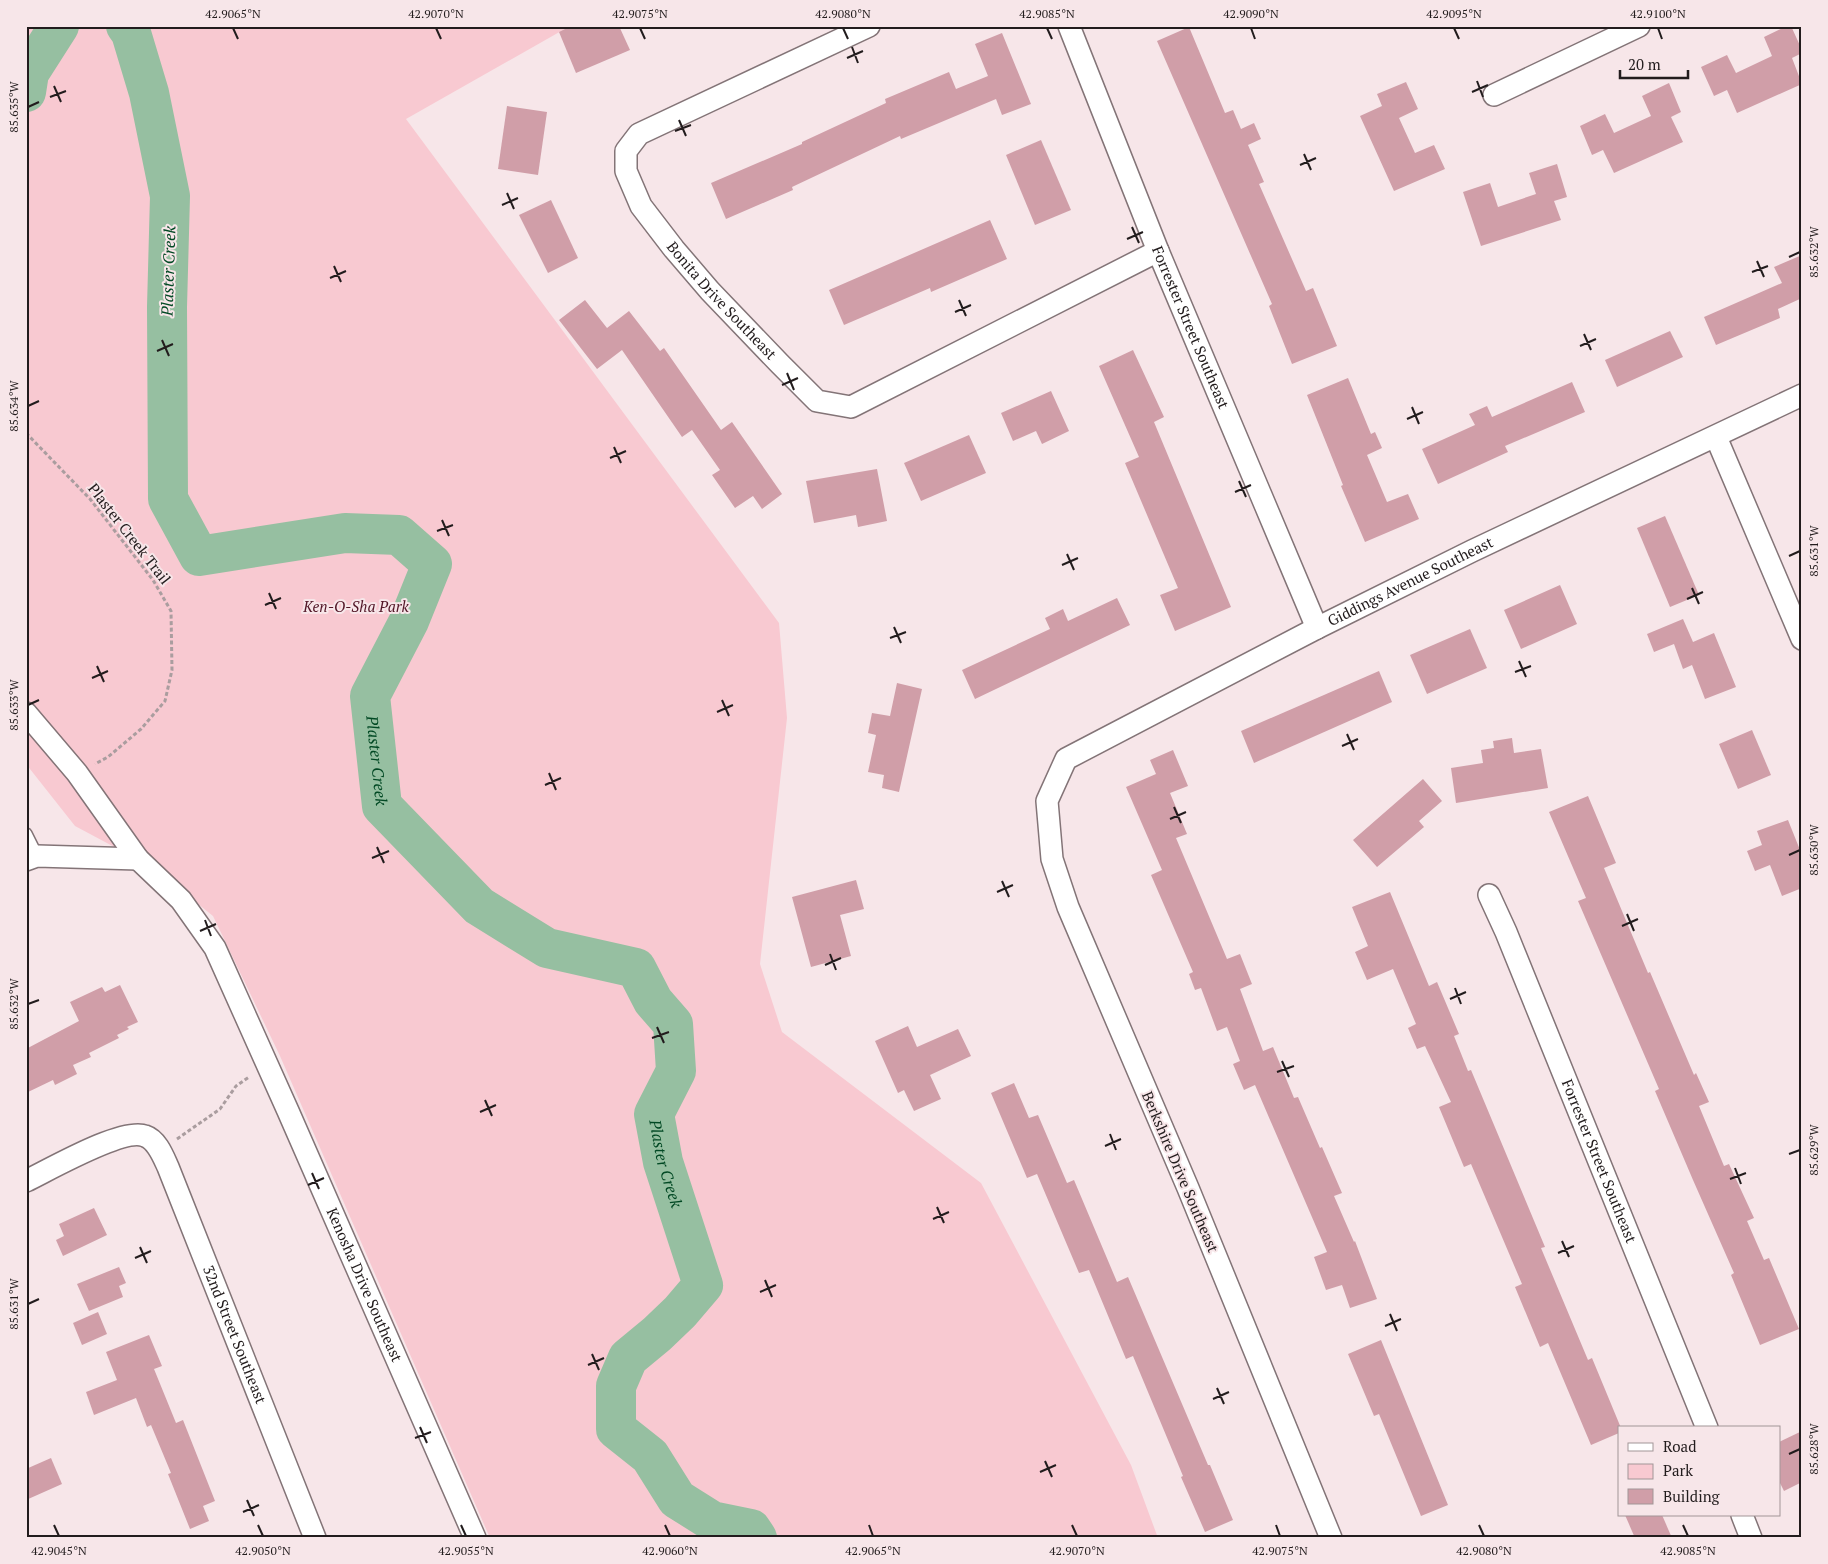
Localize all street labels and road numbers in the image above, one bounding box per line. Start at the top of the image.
street label: Bonita Drive Southeast [663,237,782,364]
street label: Forrester Street Southeast [1148,243,1235,412]
street label: Plaster Creek Trail [84,479,176,588]
street label: Giddings Avenue Southeast [1324,531,1496,630]
street label: Forrester Street Southeast [1558,1076,1642,1246]
street label: Berkshire Drive Southeast [1138,1088,1224,1256]
street label: Kenosha Drive Southeast [323,1204,408,1365]
street label: 32nd Street Southeast [199,1262,272,1407]

